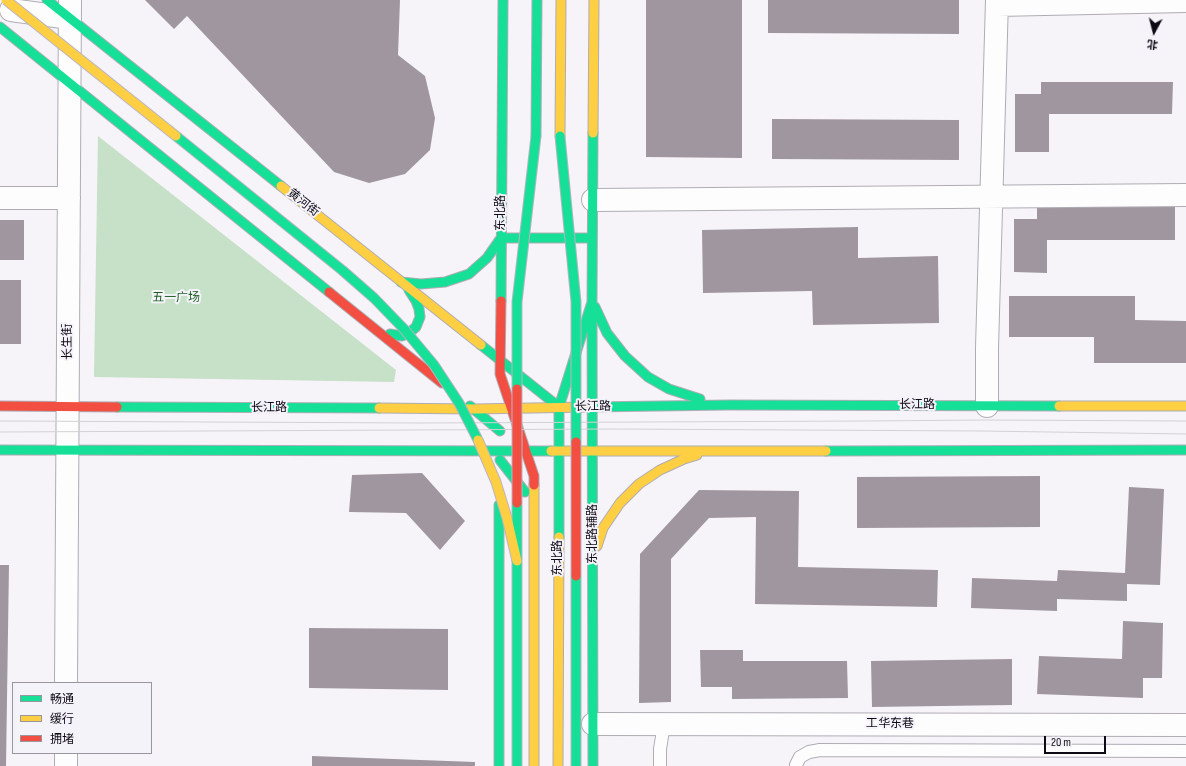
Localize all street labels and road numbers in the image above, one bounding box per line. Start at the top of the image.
street label: 黄河街 [284,186,322,220]
street label: 东北路 [494,195,508,231]
street label: 长生街 [61,324,75,360]
street label: 长江路 [899,398,935,412]
street label: 长江路 [575,399,611,415]
street label: 长江路 [251,401,287,415]
street label: 东北路辅路 [586,504,600,564]
street label: 东北路 [551,540,565,576]
street label: 工华东巷 [866,717,914,731]

